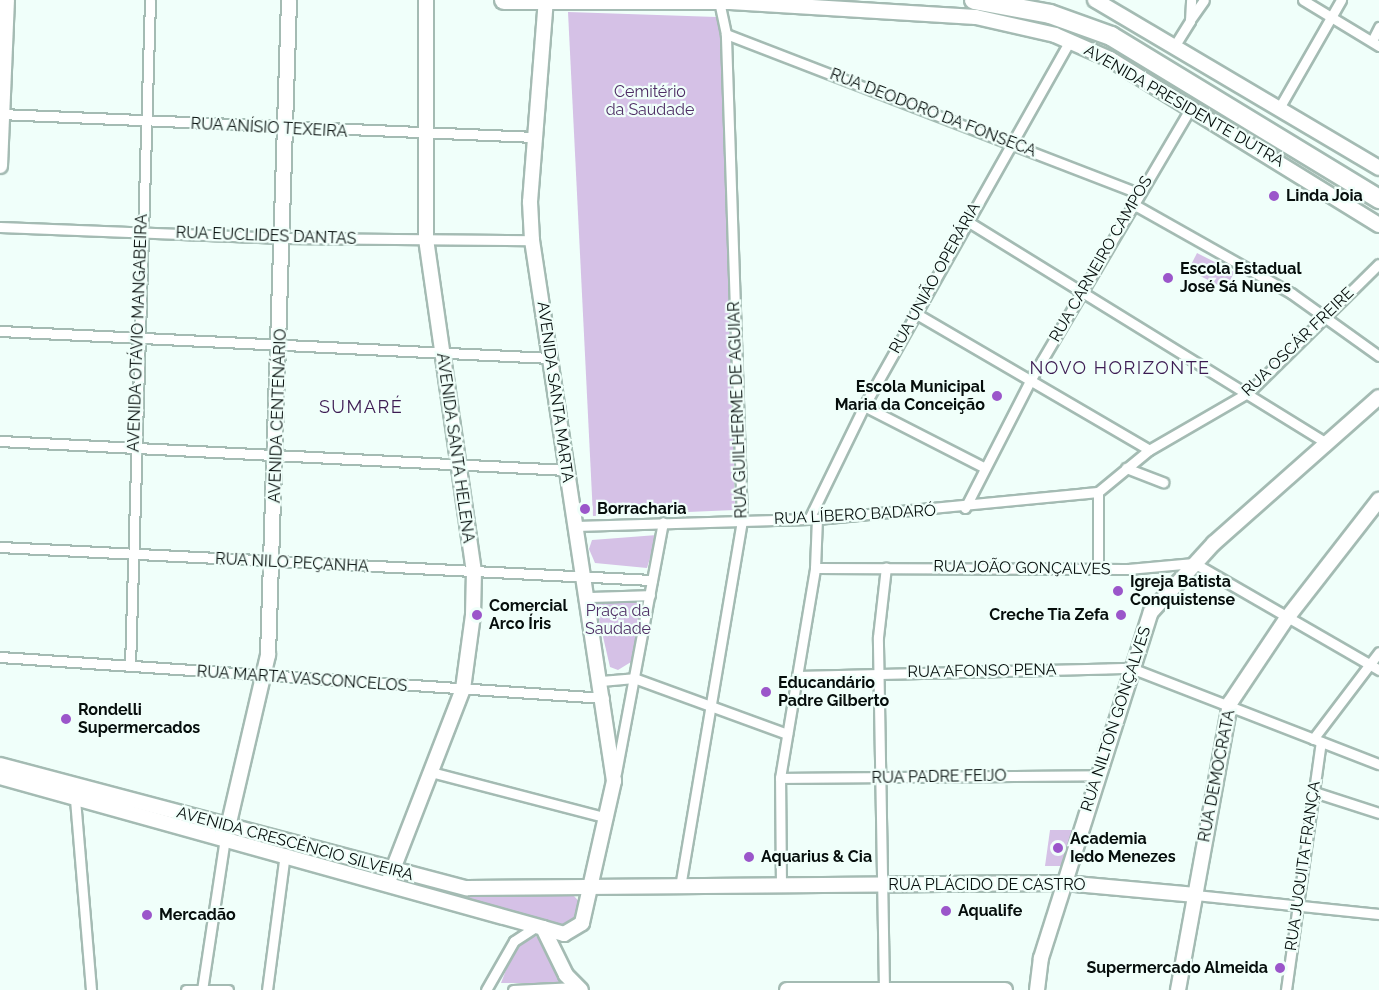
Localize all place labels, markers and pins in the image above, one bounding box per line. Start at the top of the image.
place label: Linda Joia [1286,186,1363,206]
marker: Linda Joia [1267,189,1281,203]
place label: Escola Estadual José Sá Nunes [1180,259,1301,297]
marker: Escola Estadual José Sá Nunes [1161,271,1175,285]
place label: Escola Municipal Maria da Conceição [835,377,985,415]
marker: Escola Municipal Maria da Conceição [990,389,1004,403]
place label: Borracharia [597,499,686,519]
marker: Borracharia [578,502,592,516]
place label: Igreja Batista Conquistense [1130,572,1235,610]
marker: Igreja Batista Conquistense [1111,584,1125,598]
place label: Comercial Arco Íris [489,596,568,634]
place label: Creche Tia Zefa [989,605,1109,625]
marker: Comercial Arco Íris [470,608,484,622]
marker: Creche Tia Zefa [1114,608,1128,622]
place label: Educandário Padre Gilberto [778,673,889,711]
marker: Educandário Padre Gilberto [759,685,773,699]
place label: Rondelli Supermercados [78,700,200,738]
marker: Rondelli Supermercados [59,712,73,726]
place label: Academia Iedo Menezes [1070,829,1176,867]
marker: Academia Iedo Menezes [1051,841,1065,855]
place label: Aquarius & Cia [761,847,872,867]
marker: Aquarius & Cia [742,850,756,864]
place label: Aqualife [958,901,1022,921]
marker: Aqualife [939,904,953,918]
place label: Mercadão [159,905,236,925]
marker: Mercadão [140,908,154,922]
place label: Supermercado Almeida [1086,958,1268,978]
marker: Supermercado Almeida [1273,961,1287,975]

